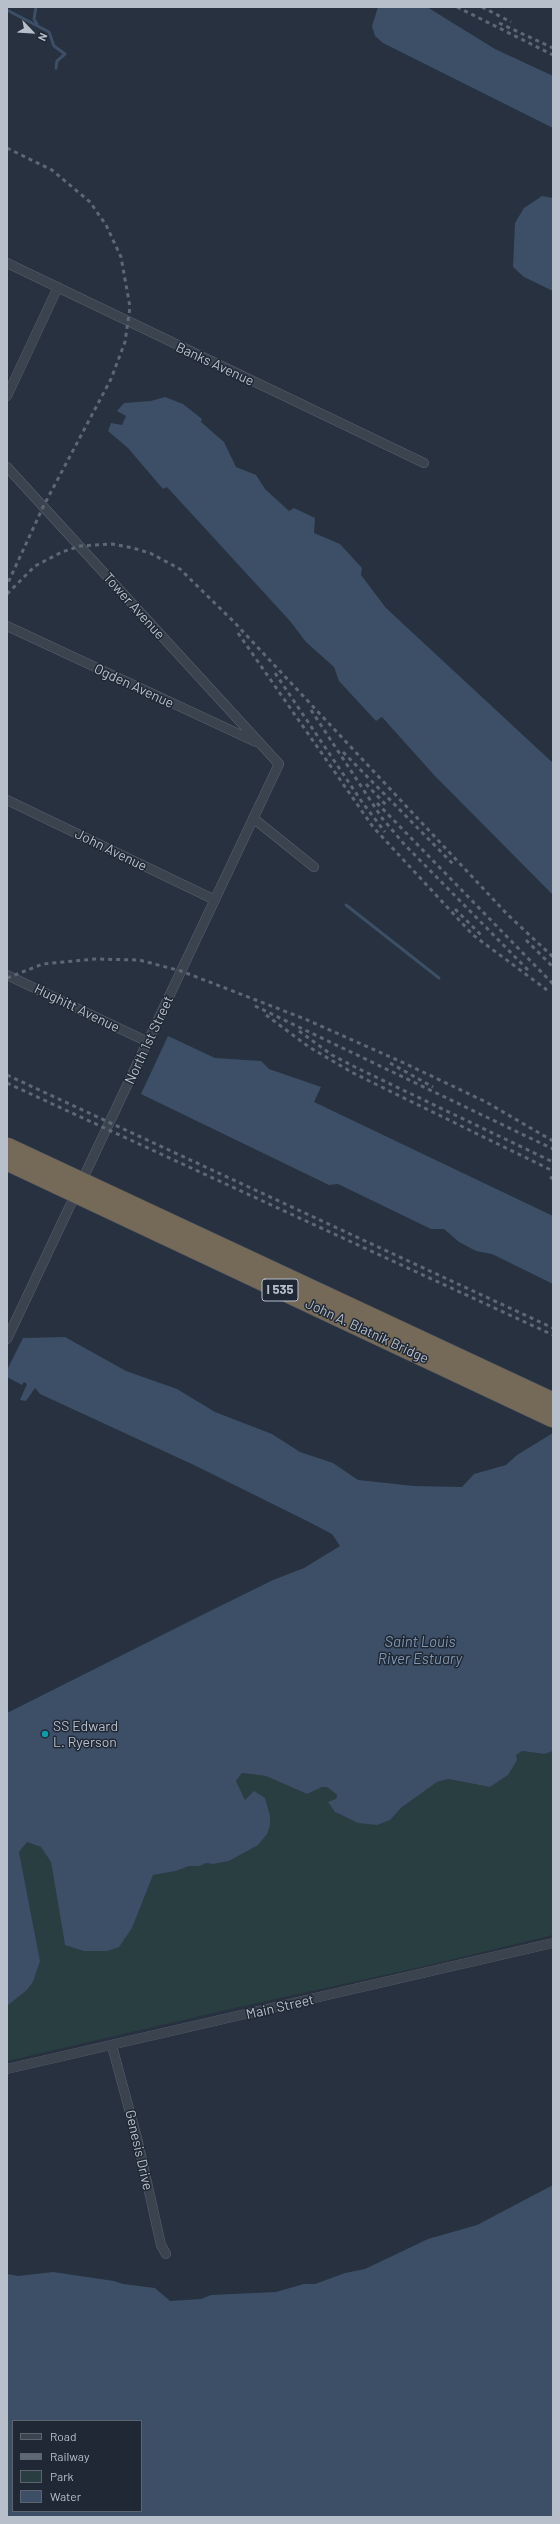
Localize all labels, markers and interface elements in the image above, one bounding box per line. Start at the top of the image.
north arrow [12,12,52,52]
text: N [36,31,51,43]
street label: Banks Avenue [173,339,257,389]
street label: Tower Avenue [100,569,168,643]
street label: Ogden Avenue [91,660,177,712]
street label: John Avenue [72,825,150,875]
street label: Hughitt Avenue [32,980,122,1036]
street label: North 1st Street [121,993,177,1087]
road number: I 535 [262,1279,298,1301]
street label: John A. Blatnik Bridge [303,1295,431,1367]
water label: Saint Louis River Estuary [378,1633,462,1668]
place label: SS Edward L. Ryerson [53,1718,118,1750]
marker: SS Edward L. Ryerson [40,1729,50,1739]
street label: Main Street [244,1991,316,2023]
street label: Genesis Drive [122,2108,156,2192]
legend [12,2420,142,2512]
text: Road [50,2429,77,2443]
text: Railway [50,2449,89,2463]
text: Park [50,2469,74,2483]
text: Water [50,2489,81,2503]

